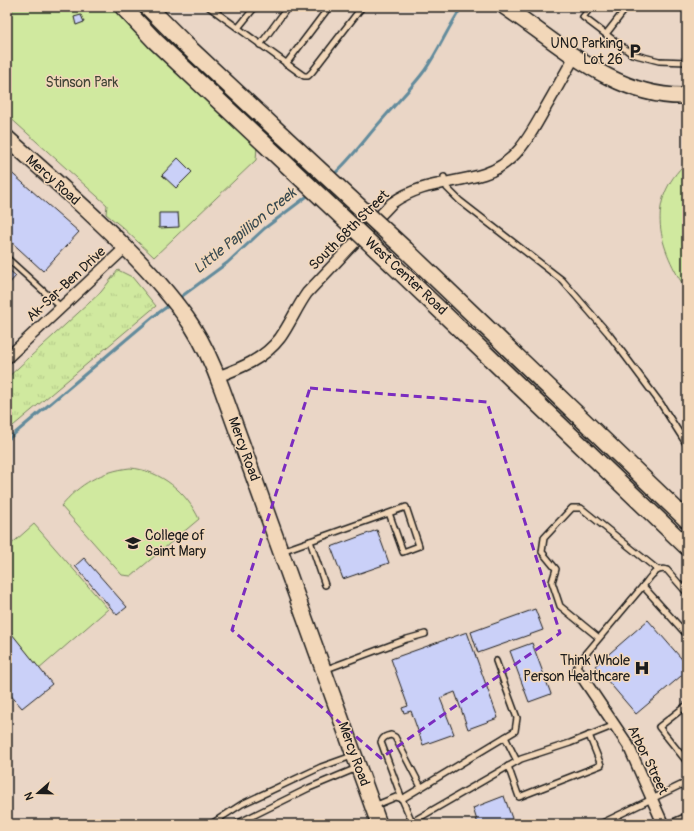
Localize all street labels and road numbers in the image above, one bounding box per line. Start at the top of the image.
street label: Mercy Road [22,151,84,209]
street label: South 68th Street [305,186,393,274]
street label: West Center Road [361,233,451,319]
street label: Ak-Sar-Ben Drive [23,243,109,325]
street label: Mercy Road [225,415,264,484]
street label: Mercy Road [335,720,374,789]
street label: Arbor Street [624,723,672,798]

